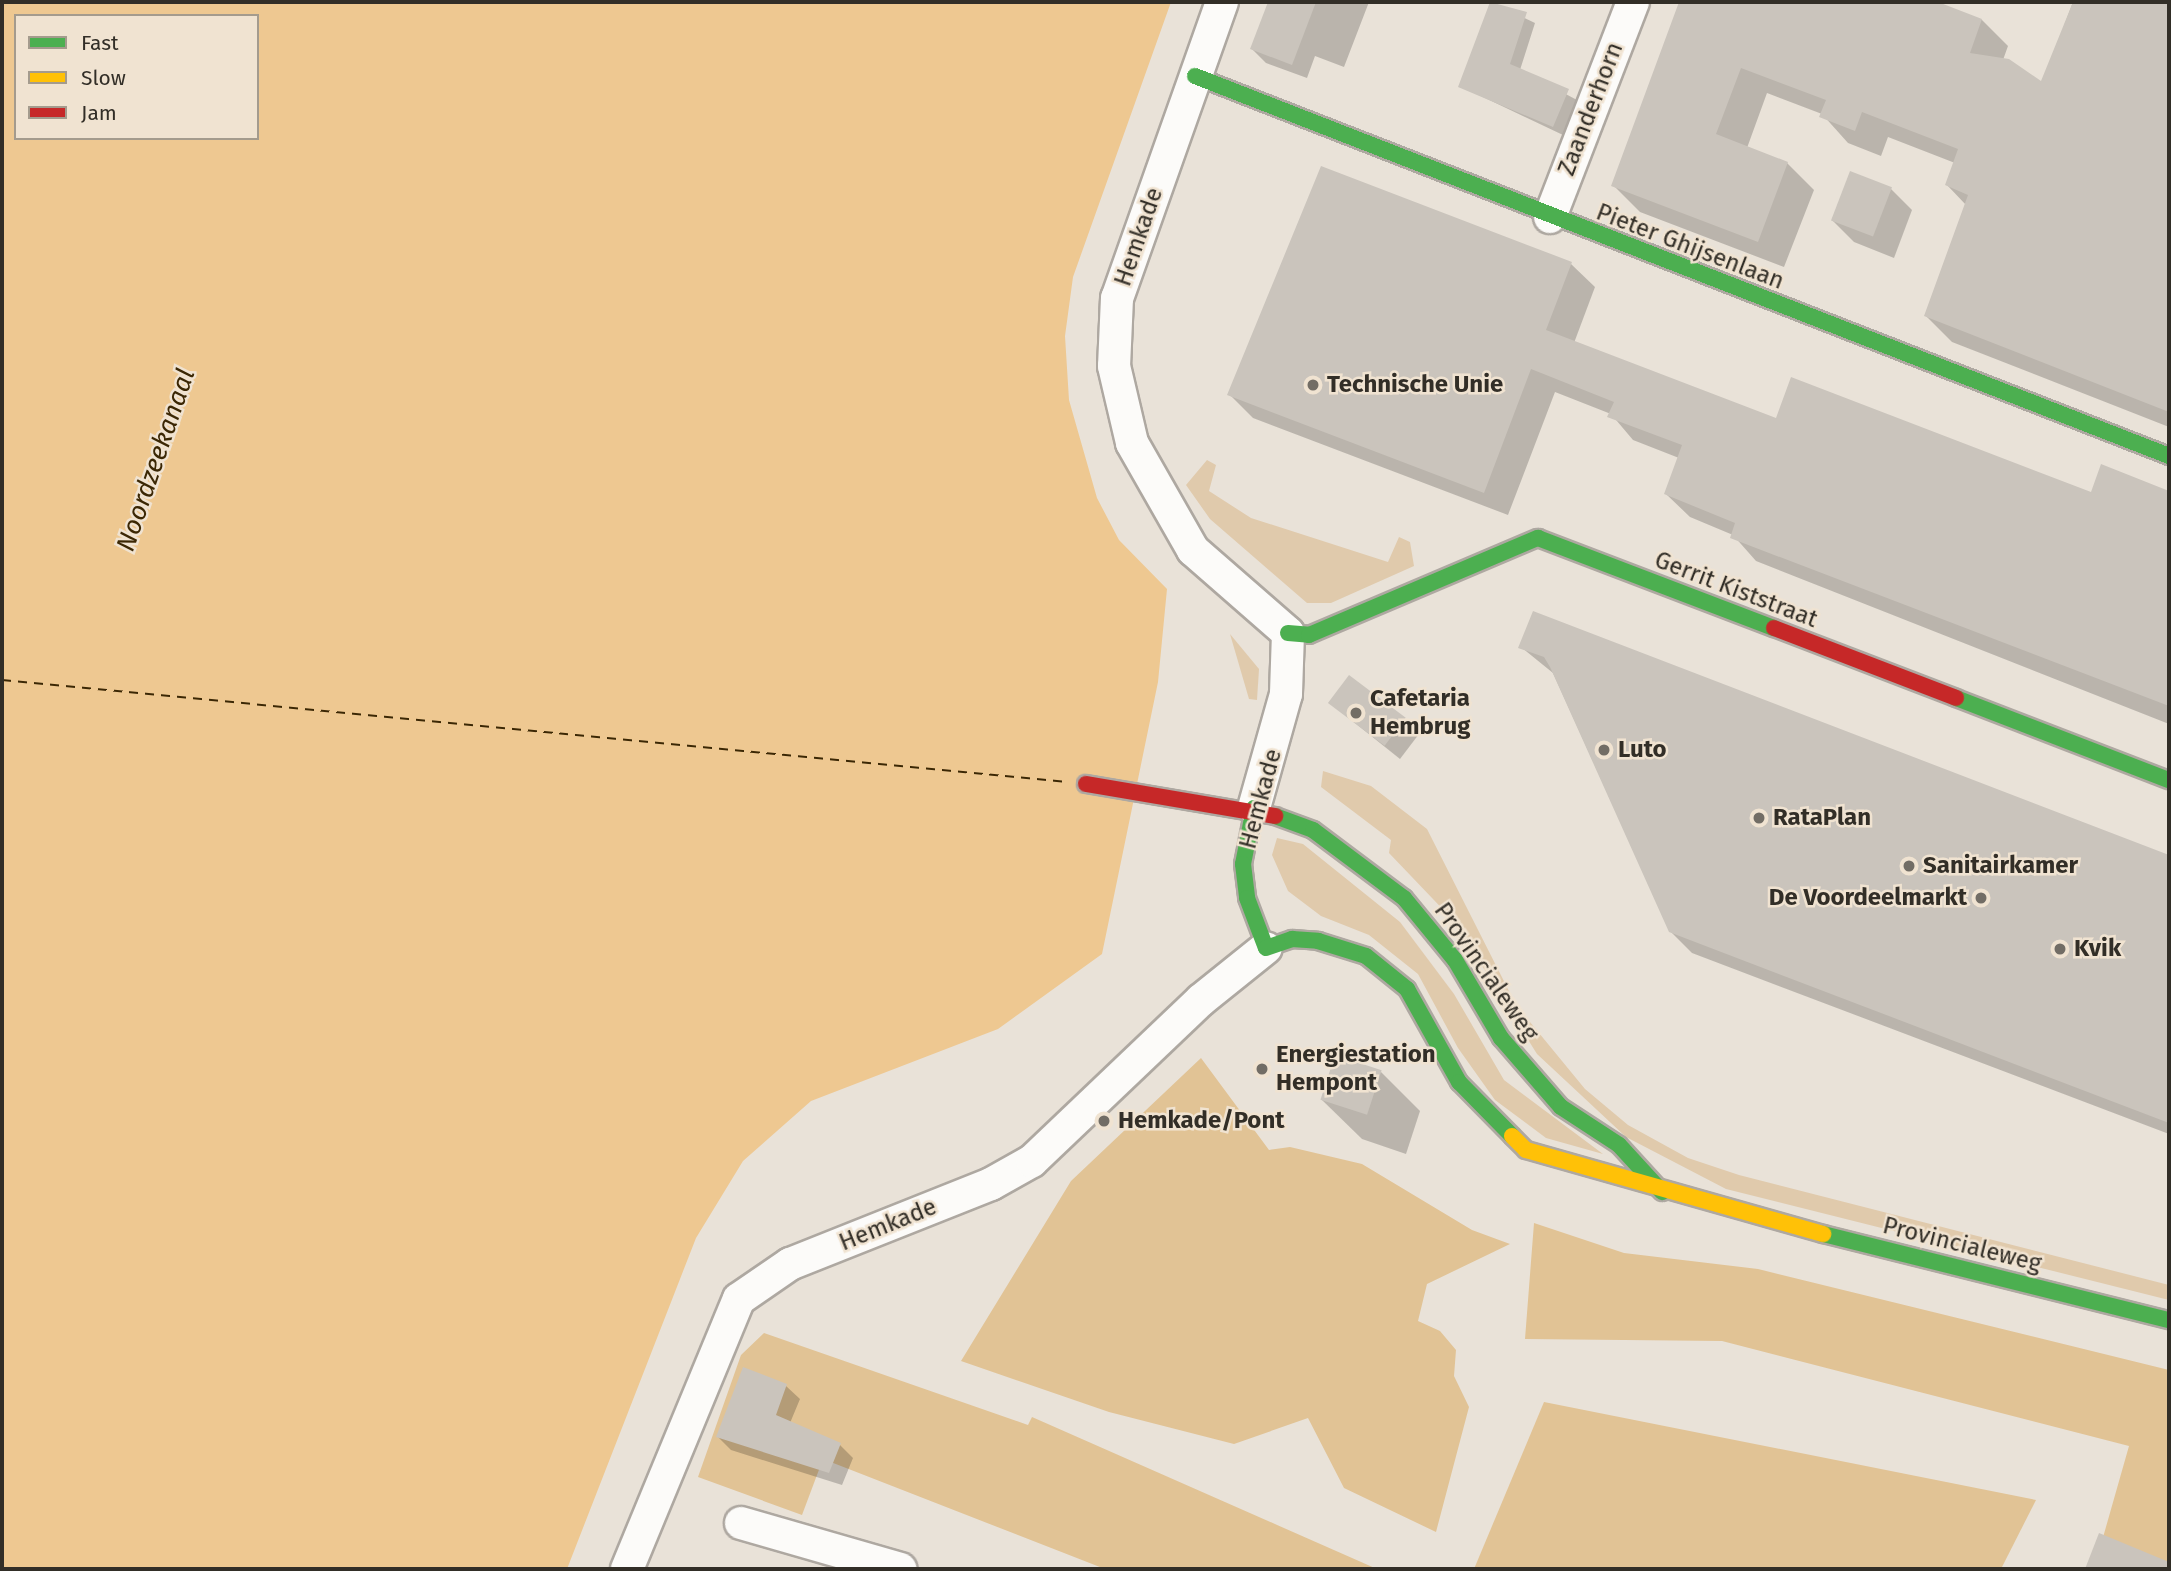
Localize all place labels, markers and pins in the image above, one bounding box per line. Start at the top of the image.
place label: Technische Unie [1327,371,1503,399]
marker: Technische Unie [1305,377,1321,393]
place label: Cafetaria Hembrug [1370,685,1470,741]
marker: Cafetaria Hembrug [1348,705,1364,721]
place label: Luto [1618,736,1667,764]
marker: Luto [1596,742,1612,758]
place label: RataPlan [1773,804,1871,832]
marker: RataPlan [1751,810,1767,826]
place label: Sanitairkamer [1923,852,2078,880]
marker: Sanitairkamer [1901,858,1917,874]
place label: De Voordeelmarkt [1769,884,1967,912]
marker: De Voordeelmarkt [1973,890,1989,906]
place label: Kvik [2074,935,2121,963]
marker: Kvik [2052,941,2068,957]
place label: Energiestation Hempont [1276,1041,1436,1097]
marker: Energiestation Hempont [1254,1061,1270,1077]
place label: Hemkade/Pont [1118,1107,1284,1135]
marker: Hemkade/Pont [1096,1113,1112,1129]

